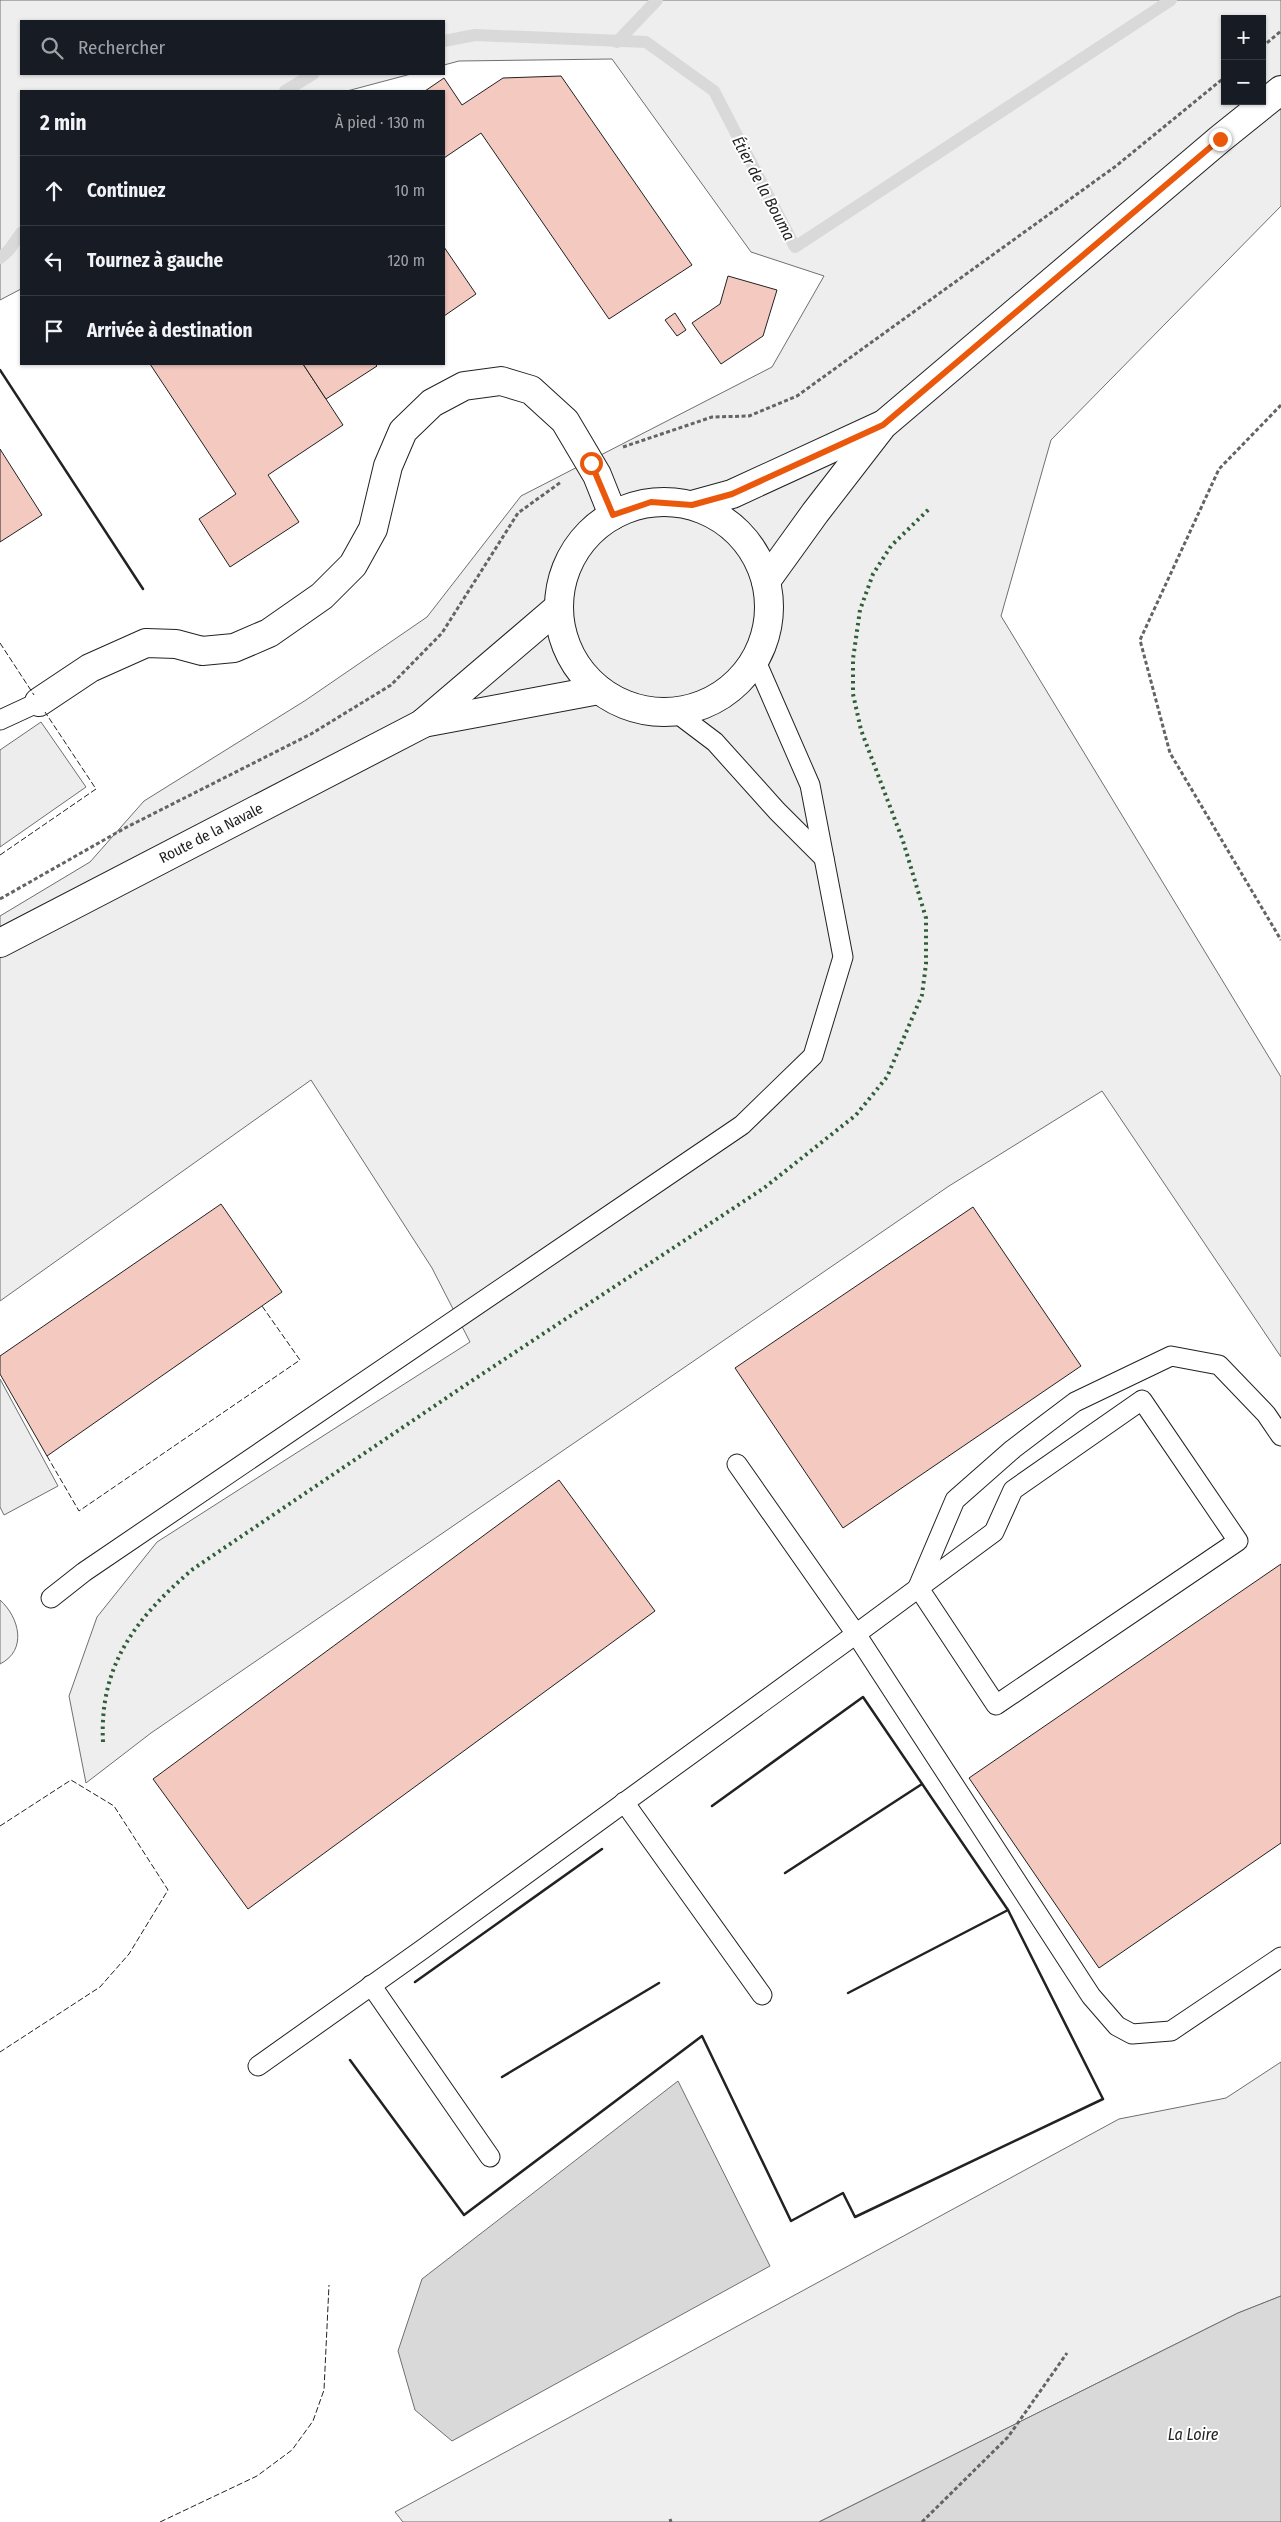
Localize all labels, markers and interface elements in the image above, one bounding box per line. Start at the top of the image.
map controls [1221,15,1266,105]
button: + [1221,15,1266,60]
search box [20,20,445,75]
icon: search [38,34,66,62]
text: Rechercher [78,36,165,59]
button: − [1221,60,1266,105]
text: 2 min [40,110,87,136]
text: À pied · 130 m [335,113,425,132]
route end [1209,128,1232,151]
water label: Étier de la Bouma [728,132,800,244]
icon: ahead [40,177,68,205]
text: Continuez [87,179,166,202]
text: 10 m [394,181,425,200]
icon: left [40,247,68,275]
text: Tournez à gauche [87,249,223,272]
text: 120 m [387,251,425,270]
icon: arrive [40,317,68,345]
text: Arrivée à destination [87,319,253,342]
route start [580,452,603,475]
street label: Route de la Navale [156,799,266,867]
water label: La Loire [1168,2425,1219,2444]

